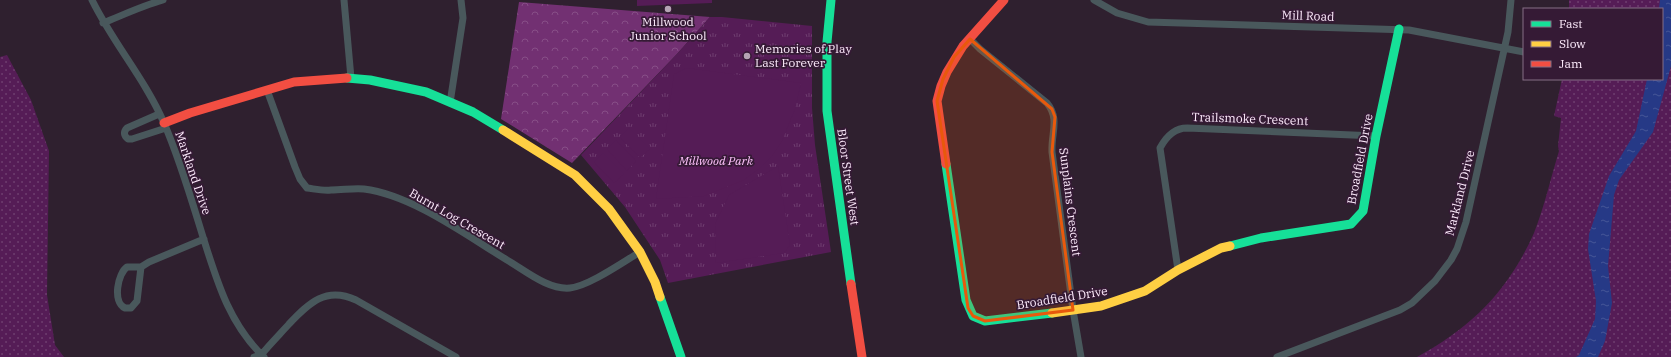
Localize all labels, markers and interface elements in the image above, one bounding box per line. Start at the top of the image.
marker: Millwood Junior School [663,4,673,14]
street label: Mill Road [1281,7,1335,24]
legend [1523,8,1663,80]
place label: Millwood Junior School [629,14,707,43]
text: Fast [1559,16,1583,31]
text: Slow [1559,36,1586,51]
place label: Memories of Play Last Forever [755,41,852,70]
marker: Memories of Play Last Forever [742,51,752,61]
text: Jam [1559,56,1583,71]
street label: Trailsmoke Crescent [1191,109,1309,128]
street label: Broadfield Drive [1343,112,1376,206]
street label: Bloor Street West [834,128,863,226]
street label: Markland Drive [172,129,215,217]
street label: Sunplains Crescent [1056,147,1085,257]
street label: Markland Drive [1442,149,1477,237]
park label: Millwood Park [678,153,754,168]
street label: Burnt Log Crescent [407,185,508,252]
street label: Broadfield Drive [1015,283,1109,312]

